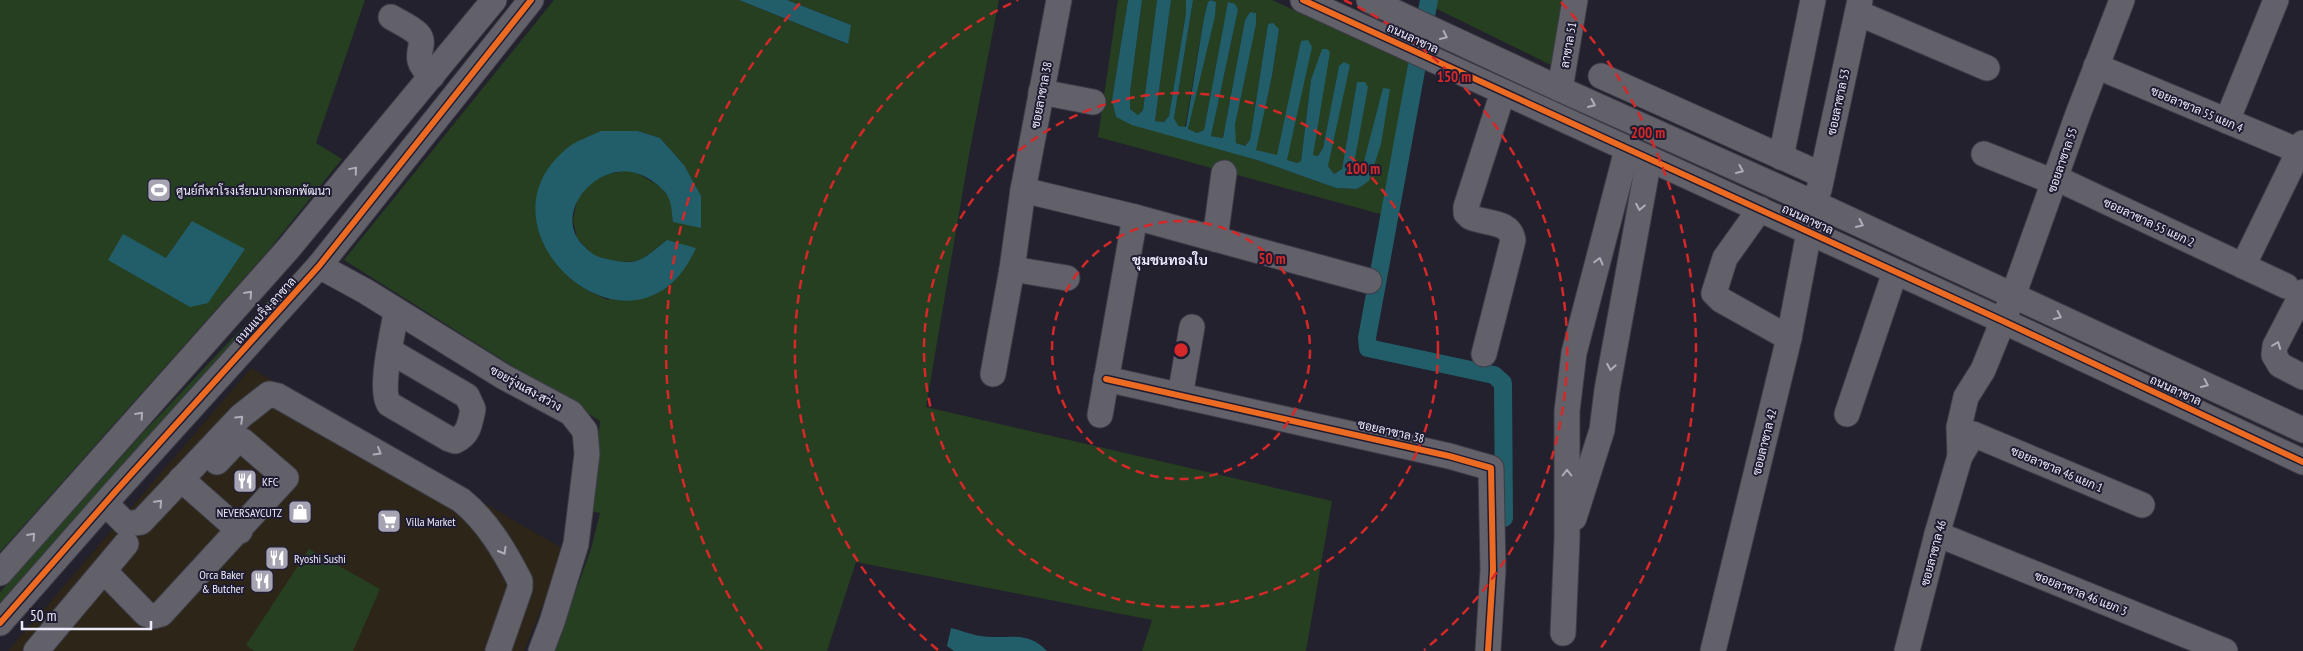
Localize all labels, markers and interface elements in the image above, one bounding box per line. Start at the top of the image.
street label: ถนนลาซาล [1385,20,1441,56]
street label: ลาซาล 51 [1557,21,1579,69]
one-way arrow [1439,29,1448,39]
street label: ซอยลาซาล 38 [1027,60,1055,130]
text: 150 m [1437,67,1471,86]
street label: ซอยลาซาล 53 [1824,67,1852,137]
street label: ซอยลาซาล 55 แยก 4 [2149,83,2246,135]
one-way arrow [1587,97,1596,108]
text: 200 m [1631,123,1665,142]
street label: ซอยลาซาล 55 [2044,126,2080,194]
text: 100 m [1346,159,1380,178]
one-way arrow [1735,163,1744,174]
one-way arrow [348,167,356,176]
sports icon: ศูนย์กีฬาโรงเรียนบางกอกพัฒนา [146,177,172,203]
place label: ศูนย์กีฬาโรงเรียนบางกอกพัฒนา [176,183,331,199]
street label: ซอยลาซาล 55 แยก 2 [2101,194,2197,250]
street label: ถนนลาซาล [1780,201,1836,237]
one-way arrow [1635,203,1645,212]
one-way arrow [1855,218,1864,229]
text: 50 m [1258,249,1286,268]
district label: ชุมชนทองใบ [1132,251,1208,271]
one-way arrow [1593,258,1603,266]
street label: ถนนแบริ่ง-ลาซาล [229,272,299,346]
one-way arrow [243,290,252,299]
one-way arrow [2053,310,2062,321]
centre of rings [1172,341,1190,359]
one-way arrow [2271,341,2281,350]
street label: ซอยรุ่งแสง-สว่าง [487,362,565,416]
one-way arrow [1606,363,1616,372]
street label: ถนนลาซาล [2148,372,2204,408]
one-way arrow [2200,377,2209,388]
street label: ซอยลาซาล 42 [1749,407,1779,477]
one-way arrow [134,412,143,421]
one-way arrow [234,416,243,425]
street label: ซอยลาซาล 38 [1356,416,1426,446]
street label: ซอยลาซาล 46 แยก 1 [2009,443,2105,495]
one-way arrow [372,446,381,456]
restaurant icon: KFC [232,468,258,494]
one-way arrow [1562,468,1572,476]
place label: KFC [262,474,279,489]
shop icon: NEVERSAYCUTZ [287,499,313,525]
one-way arrow [153,500,162,509]
place label: NEVERSAYCUTZ [217,505,282,520]
supermarket icon: Villa Market [376,508,402,534]
place label: Villa Market [405,514,456,529]
street label: ซอยลาซาล 46 [1917,518,1949,588]
one-way arrow [27,533,36,542]
restaurant icon: Ryoshi Sushi [264,545,290,571]
one-way arrow [497,545,507,554]
place label: Ryoshi Sushi [294,551,346,566]
place label: Orca Baker & Butcher [199,567,245,596]
restaurant icon: Orca Baker & Butcher [249,568,275,594]
street label: ซอยลาซาล 46 แยก 3 [2032,568,2130,618]
scale bar [22,598,151,630]
text: 50 m [30,606,56,625]

